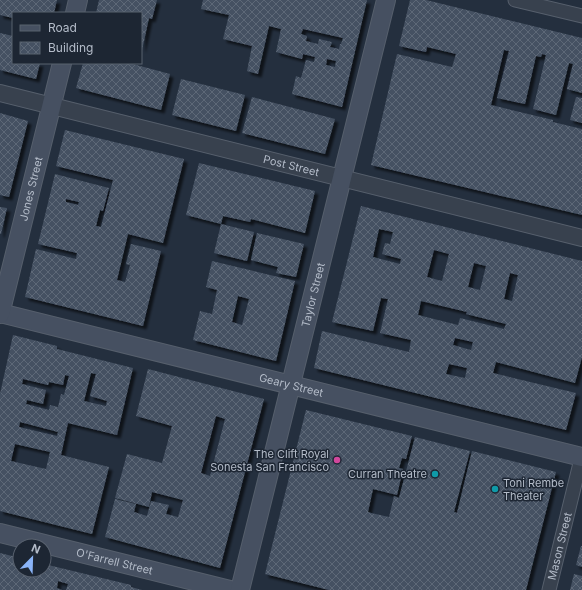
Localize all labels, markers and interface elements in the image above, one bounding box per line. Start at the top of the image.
legend [12,12,142,64]
text: Road [48,20,77,35]
text: Building [48,40,93,55]
street label: Post Street [262,152,321,179]
street label: Jones Street [16,155,46,222]
street label: Taylor Street [298,261,328,329]
street label: Geary Street [258,370,325,400]
place label: The Clift Royal Sonesta San Francisco [210,447,329,474]
marker: The Clift Royal Sonesta San Francisco [332,455,342,465]
place label: Curran Theatre [348,467,427,481]
marker: Curran Theatre [430,469,440,479]
place label: Toni Rembe Theater [503,476,564,503]
marker: Toni Rembe Theater [490,484,500,494]
street label: Mason Street [545,511,575,582]
north arrow [12,538,52,578]
text: N [29,541,43,557]
street label: O'Farrell Street [75,545,155,578]

